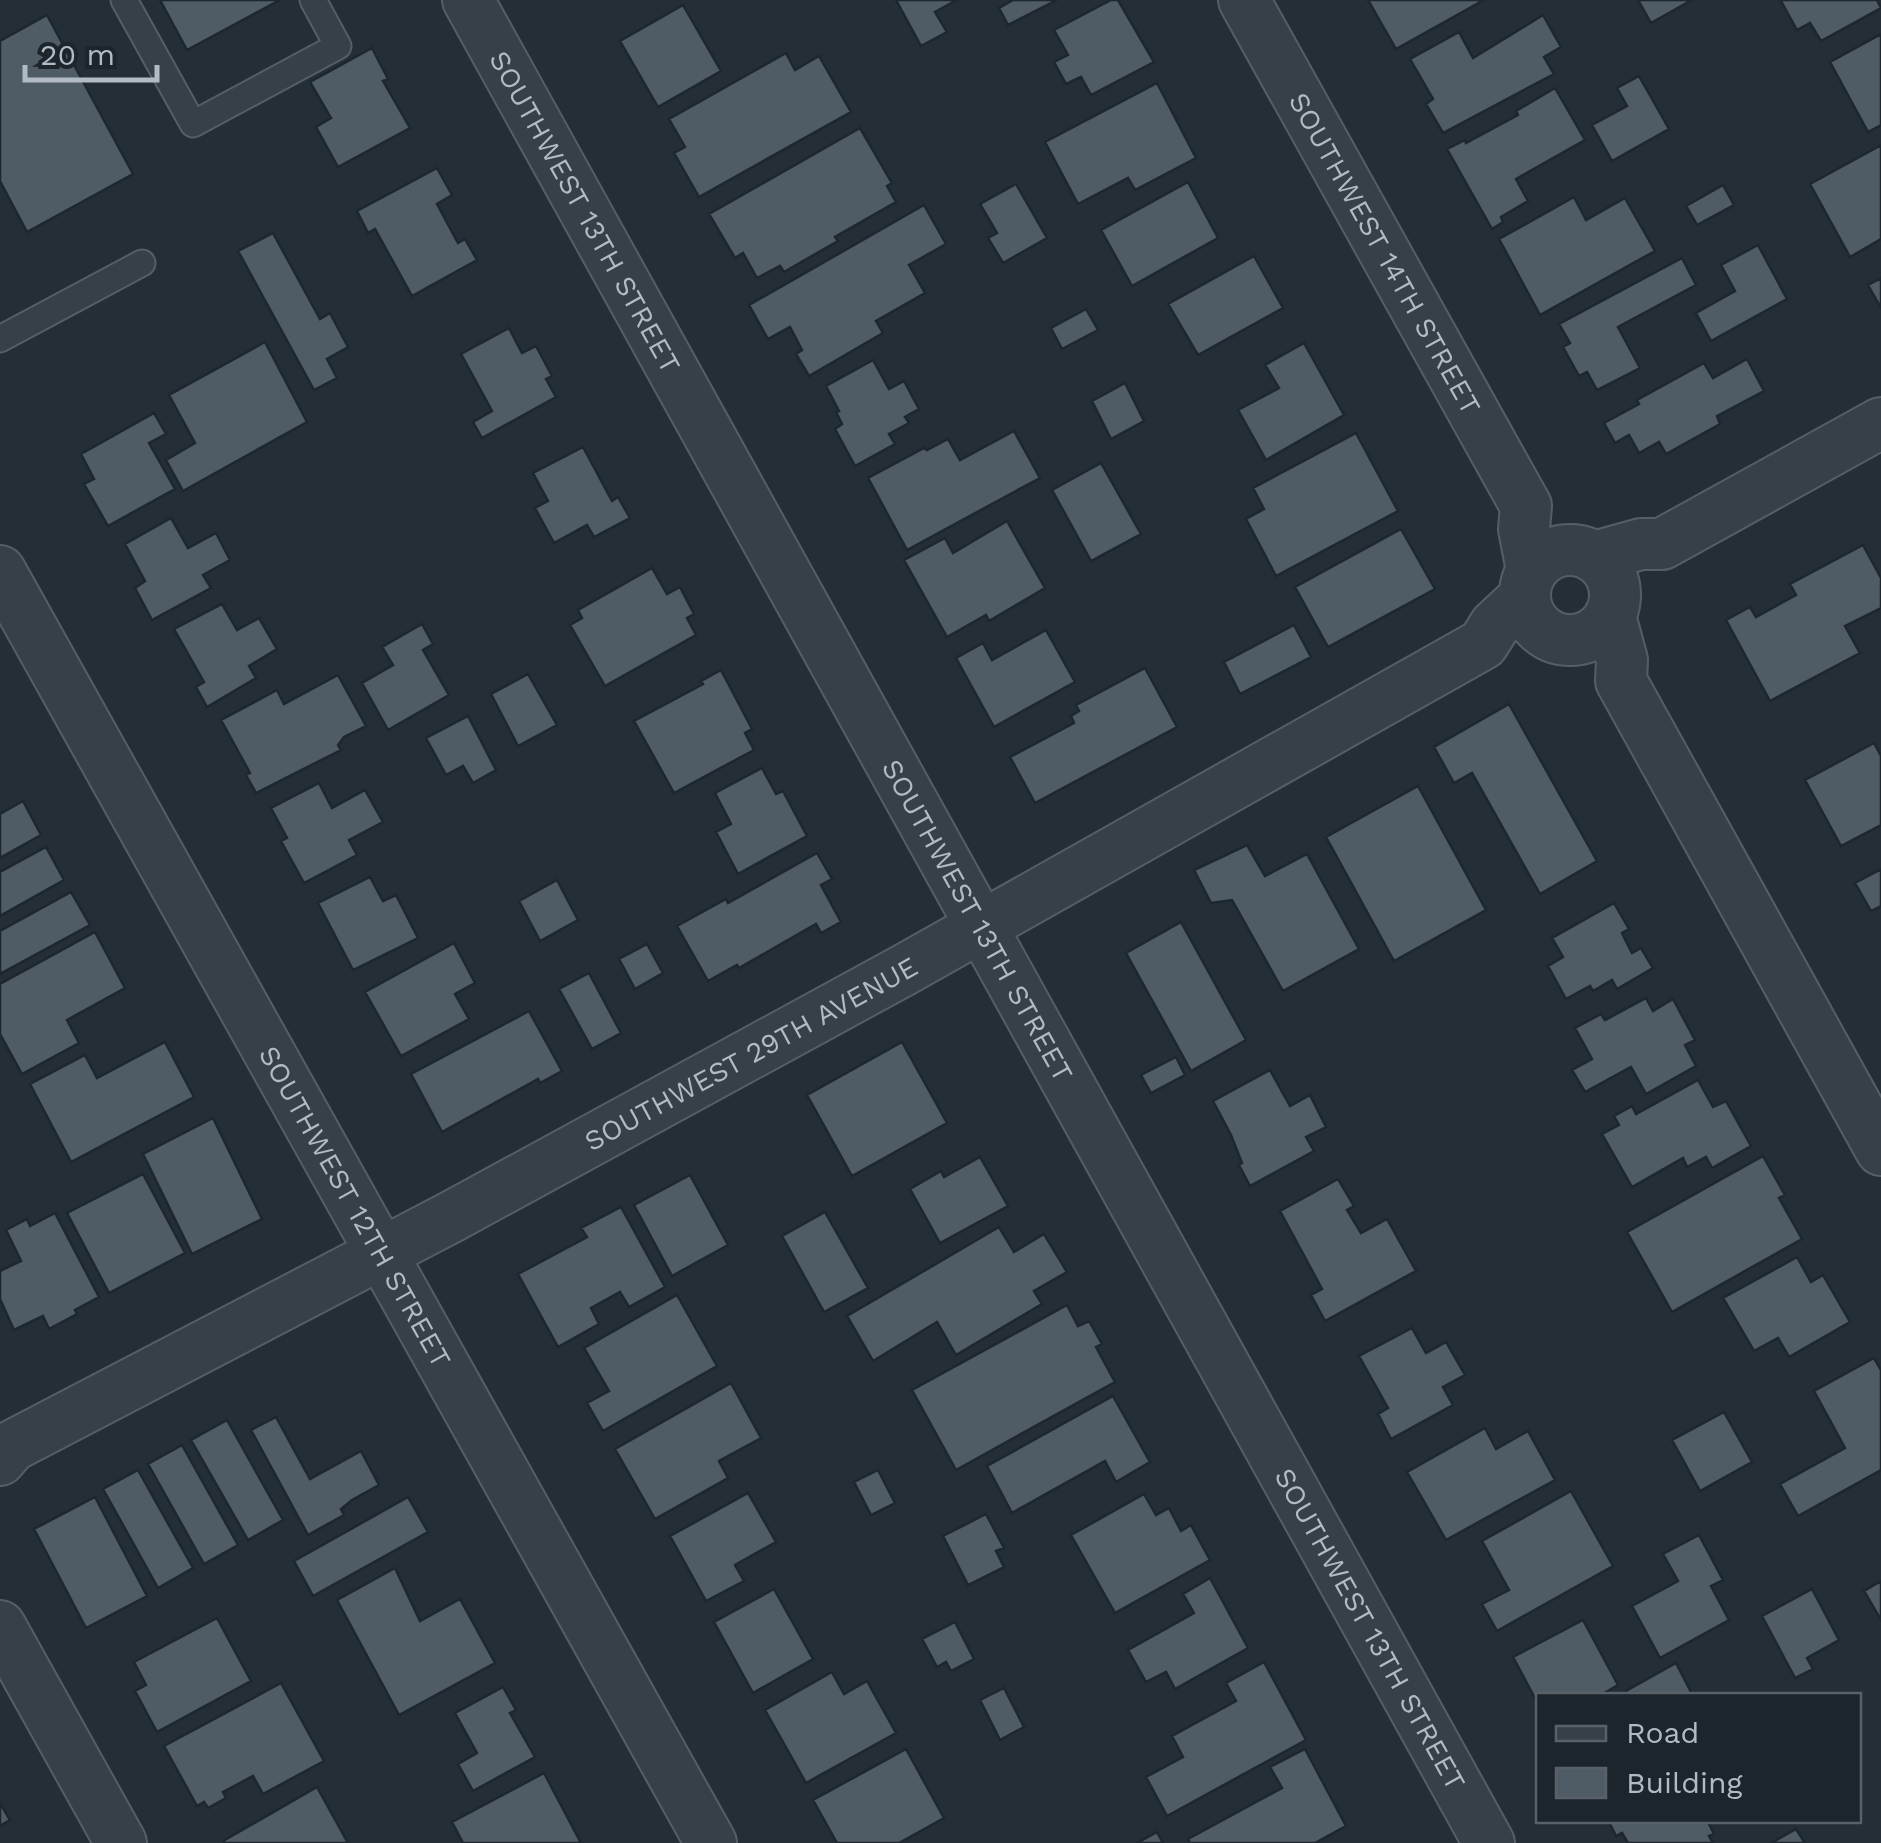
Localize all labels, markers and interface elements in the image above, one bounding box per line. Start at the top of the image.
scale bar [25,20,158,82]
text: 20 m [40,37,115,72]
street label: SOUTHWEST 13TH STREET [482,45,687,379]
street label: SOUTHWEST 14TH STREET [1282,87,1488,420]
street label: SOUTHWEST 13TH STREET [875,754,1080,1087]
street label: SOUTHWEST 29TH AVENUE [579,950,923,1158]
street label: SOUTHWEST 12TH STREET [252,1040,458,1373]
street label: SOUTHWEST 13TH STREET [1268,1462,1472,1796]
legend [1536,1693,1861,1823]
text: Road [1626,1715,1699,1750]
text: Building [1626,1765,1743,1800]

